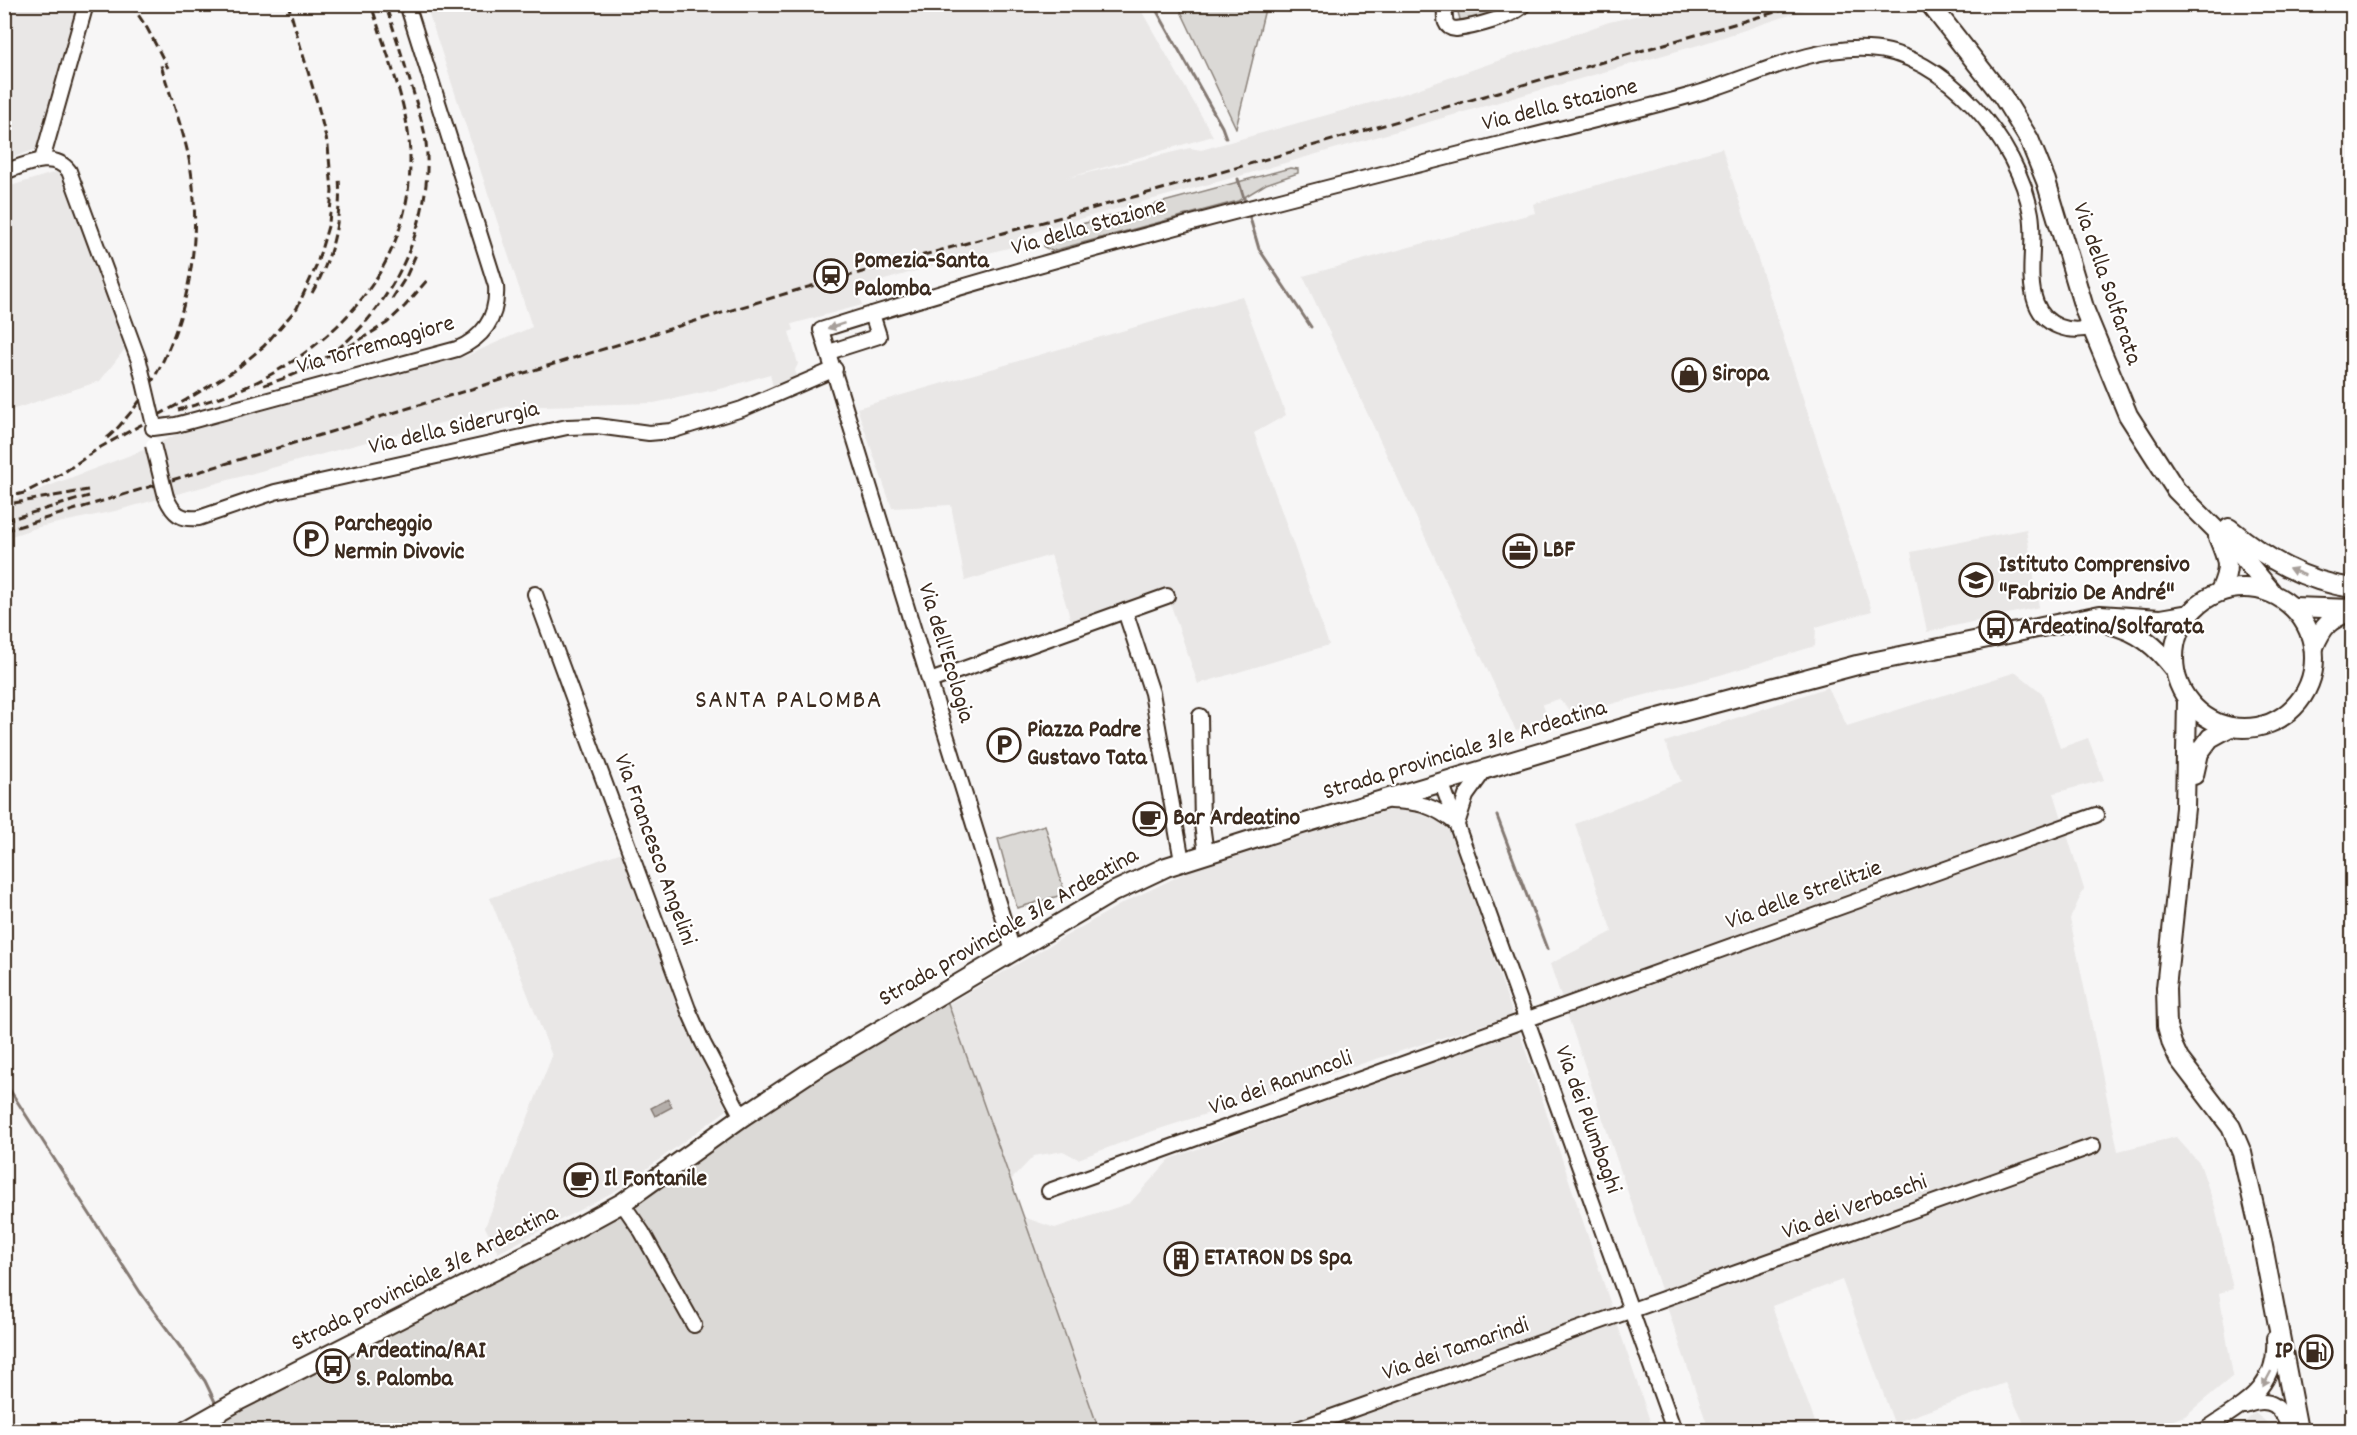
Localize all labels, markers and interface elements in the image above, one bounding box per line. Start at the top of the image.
street label: Via della Stazione [1479,70,1641,142]
street label: Via della Stazione [1008,190,1170,266]
street label: Via della Solfarata [2062,198,2150,370]
place label: Pomezia-Santa Palomba [854,245,989,307]
station icon: Pomezia-Santa Palomba [813,258,849,294]
street label: Via Torremaggiore [293,307,459,385]
one-way arrow [827,321,845,331]
shop icon: Siropa [1671,357,1707,393]
place label: Siropa [1712,358,1770,392]
street label: Via della Siderurgia [366,393,543,465]
place label: Parcheggio Nermin Divovic [334,508,465,570]
parking icon: Parcheggio Nermin Divovic [293,521,329,557]
office icon: LBF [1502,533,1538,569]
place label: LBF [1543,534,1575,568]
place label: Istituto Comprensivo "Fabrizio De André" [1999,549,2190,611]
school or university icon: Istituto Comprensivo "Fabrizio De André" [1958,562,1994,598]
one-way arrow [2287,567,2305,577]
street label: Via dell'Ecologia [908,579,983,728]
bus stop icon: Ardeatina/Solfarata [1978,610,2014,646]
place label: Ardeatina/Solfarata [2019,611,2204,645]
district label: SANTA PALOMBA [695,682,883,721]
street label: Strada provinciale 3/e Ardeatina [1319,691,1612,810]
place label: Piazza Padre Gustavo Tata [1027,714,1148,776]
parking icon: Piazza Padre Gustavo Tata [986,727,1022,763]
street label: Via Francesco Angelini [604,749,704,951]
cafe icon: Bar Ardeatino [1132,801,1168,837]
place label: Bar Ardeatino [1173,802,1300,836]
street label: Strada provinciale 3/e Ardeatina [873,839,1146,1016]
street label: Via delle Strelitzie [1721,852,1887,940]
street label: Via dei Plumbaghi [1544,1041,1630,1199]
street label: Via dei Ranuncoli [1205,1042,1357,1126]
cafe icon: Il Fontanile [563,1162,599,1198]
place label: Il Fontanile [604,1163,707,1197]
street label: Via dei Verbaschi [1778,1166,1932,1250]
street label: Strada provinciale 3/e Ardeatina [286,1197,565,1361]
building icon: ETATRON DS Spa [1163,1241,1199,1277]
place label: ETATRON DS Spa [1204,1242,1352,1276]
street label: Via dei Tamarindi [1378,1309,1534,1391]
fuel station icon: IP [2298,1334,2334,1370]
place label: Ardeatina/RAI S. Palomba [356,1335,486,1397]
place label: IP [2275,1335,2293,1369]
bus stop icon: Ardeatina/RAI S. Palomba [315,1348,351,1384]
one-way arrow [2262,1370,2272,1387]

